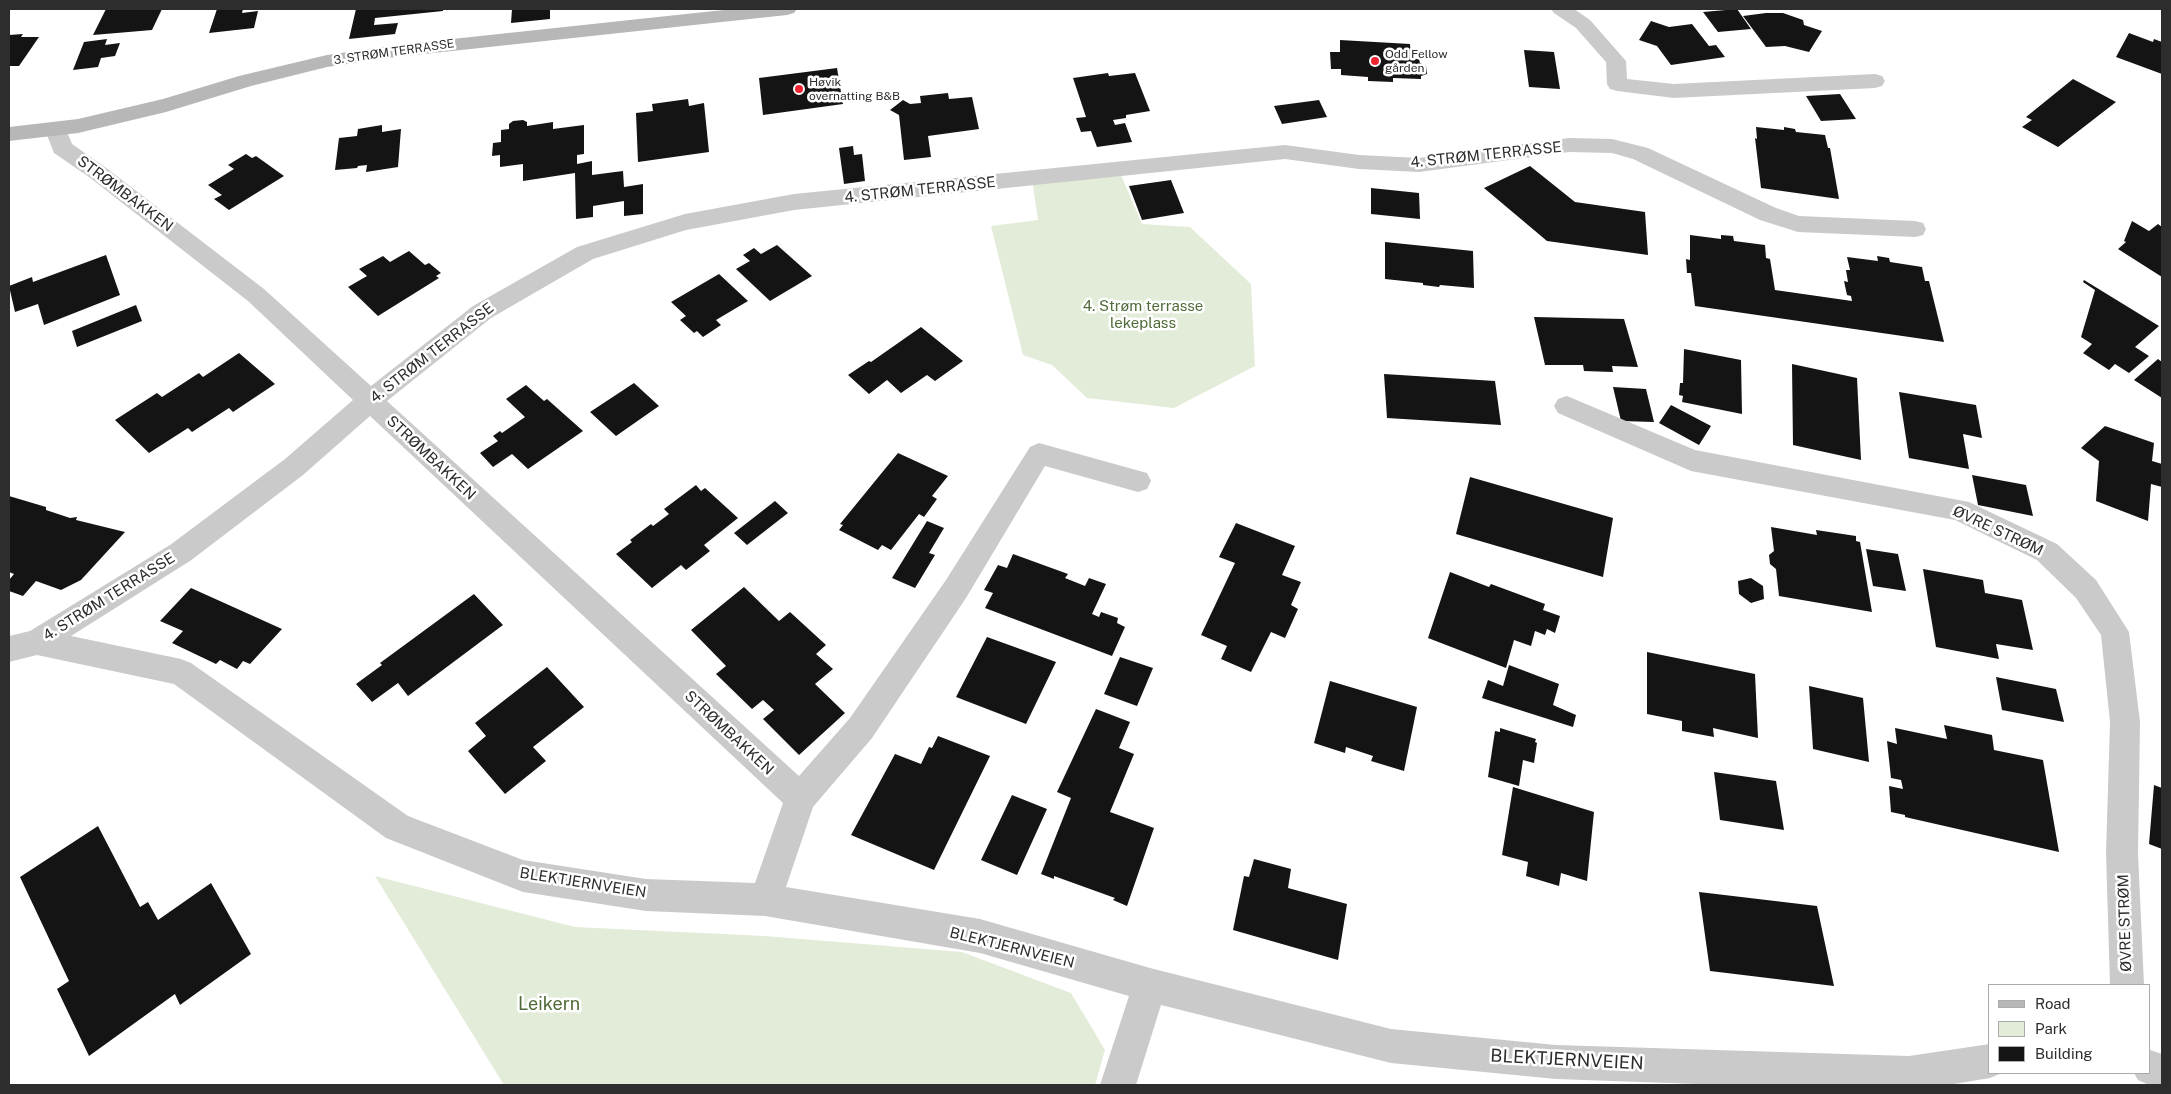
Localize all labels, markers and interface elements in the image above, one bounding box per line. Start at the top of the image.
street label: 3. STRØM TERRASSE [333,36,455,68]
place label: Odd Fellow gården [1385,47,1448,75]
marker: Odd Fellow gården [1369,55,1381,67]
place label: Høvik overnatting B&B [809,75,900,103]
marker: Høvik overnatting B&B [793,83,805,95]
street label: 4. STRØM TERRASSE [1409,138,1563,172]
street label: STRØMBAKKEN [74,152,176,236]
street label: 4. STRØM TERRASSE [843,173,997,207]
park label: 4. Strøm terrasse lekeplass [1083,297,1203,332]
street label: 4. STRØM TERRASSE [367,299,497,407]
street label: STRØMBAKKEN [383,412,479,504]
street label: ØVRE STRØM [1950,502,2046,560]
street label: 4. STRØM TERRASSE [40,549,178,645]
street label: STRØMBAKKEN [681,687,777,779]
street label: BLEKTJERNVEIEN [518,864,648,902]
street label: ØVRE STRØM [2114,874,2136,972]
street label: BLEKTJERNVEIEN [948,924,1076,972]
legend [1988,984,2151,1074]
park label: Leikern [518,993,580,1015]
text: Road [2035,995,2071,1012]
text: Park [2035,1020,2067,1037]
street label: BLEKTJERNVEIEN [1490,1045,1644,1075]
text: Building [2035,1045,2093,1062]

